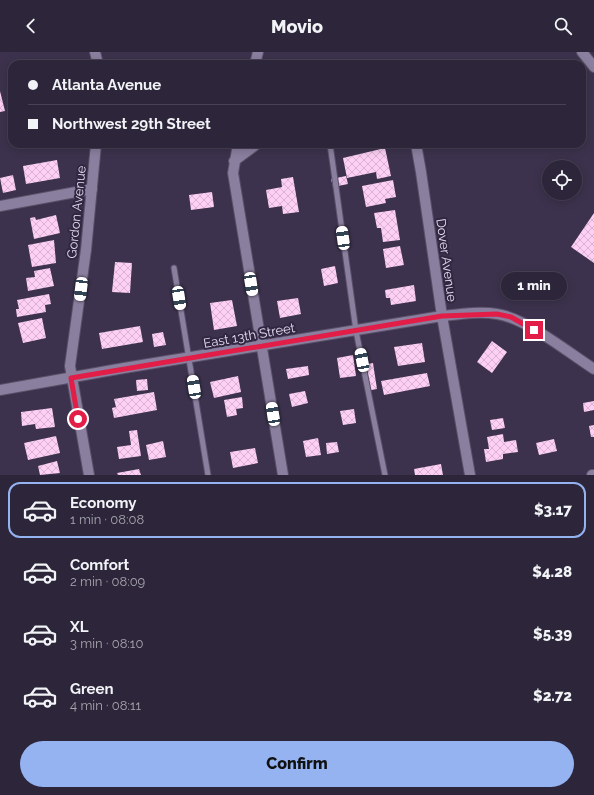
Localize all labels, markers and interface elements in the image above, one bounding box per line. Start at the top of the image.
icon: back [20,15,42,37]
icon: search [552,15,574,37]
text: Movio [271,16,323,37]
text: Atlanta Avenue [52,76,161,94]
text: Northwest 29th Street [52,115,211,133]
map controls [542,160,582,200]
button: locate [542,160,582,200]
street label: Gordon Avenue [64,164,89,259]
street label: Dover Avenue [433,217,460,303]
car [335,225,351,251]
car [243,271,259,297]
callout: 1 min [501,272,567,300]
car [74,276,88,302]
text: 1 min [517,278,551,293]
car [171,285,187,311]
street label: East 13th Street [202,320,297,351]
route end [525,321,543,339]
car [354,347,370,373]
car [186,374,202,400]
car [265,401,281,427]
route start [69,410,87,428]
icon: car [22,492,58,528]
text: Economy [70,494,137,512]
text: $3.17 [534,501,572,519]
text: 1 min · 08:08 [70,512,144,527]
icon: car [22,554,58,590]
text: Comfort [70,556,129,574]
text: $4.28 [532,563,572,581]
text: 2 min · 08:09 [70,574,145,589]
icon: car [22,616,58,652]
text: XL [70,618,88,636]
text: $5.39 [533,625,572,643]
text: 3 min · 08:10 [70,636,143,651]
icon: car [22,678,58,714]
text: Green [70,680,114,698]
text: $2.72 [533,687,572,705]
text: 4 min · 08:11 [70,698,141,713]
button: Confirm [20,741,574,787]

